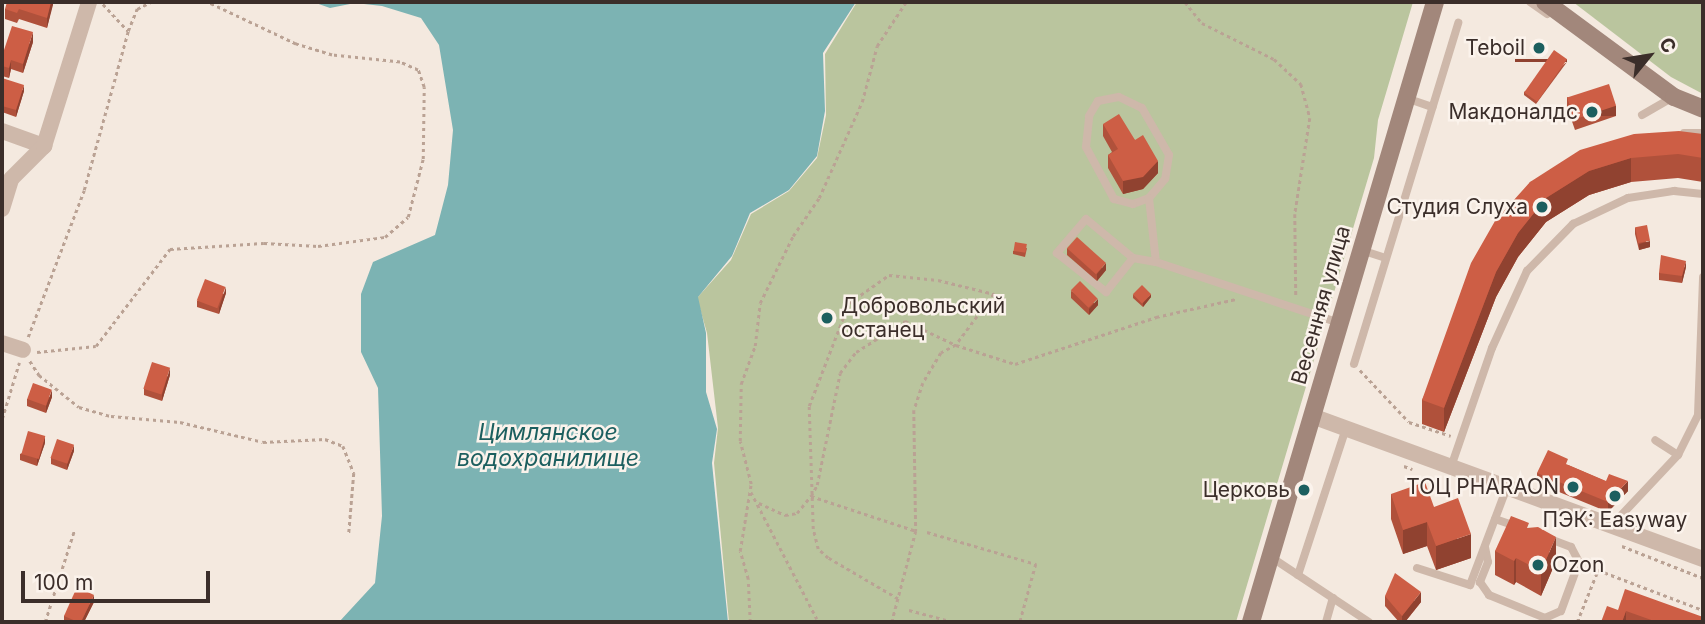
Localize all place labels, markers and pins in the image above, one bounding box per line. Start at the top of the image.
place label: Teboil [1465,35,1525,61]
marker: Teboil [1531,40,1547,56]
place label: Макдоналдс [1449,99,1578,125]
marker: Макдоналдс [1584,104,1600,120]
place label: Студия Слуха [1386,194,1528,220]
marker: Студия Слуха [1534,199,1550,215]
place label: Добровольский останец [841,293,1005,343]
marker: Добровольский останец [819,310,835,326]
place label: ТОЦ PHARAON [1406,474,1559,500]
place label: Церковь [1203,477,1290,503]
marker: ТОЦ PHARAON [1565,479,1581,495]
marker: Церковь [1296,482,1312,498]
marker: ПЭК: Easyway [1607,488,1623,504]
place label: ПЭК: Easyway [1543,507,1687,533]
place label: Ozon [1552,552,1604,578]
marker: Ozon [1530,557,1546,573]

